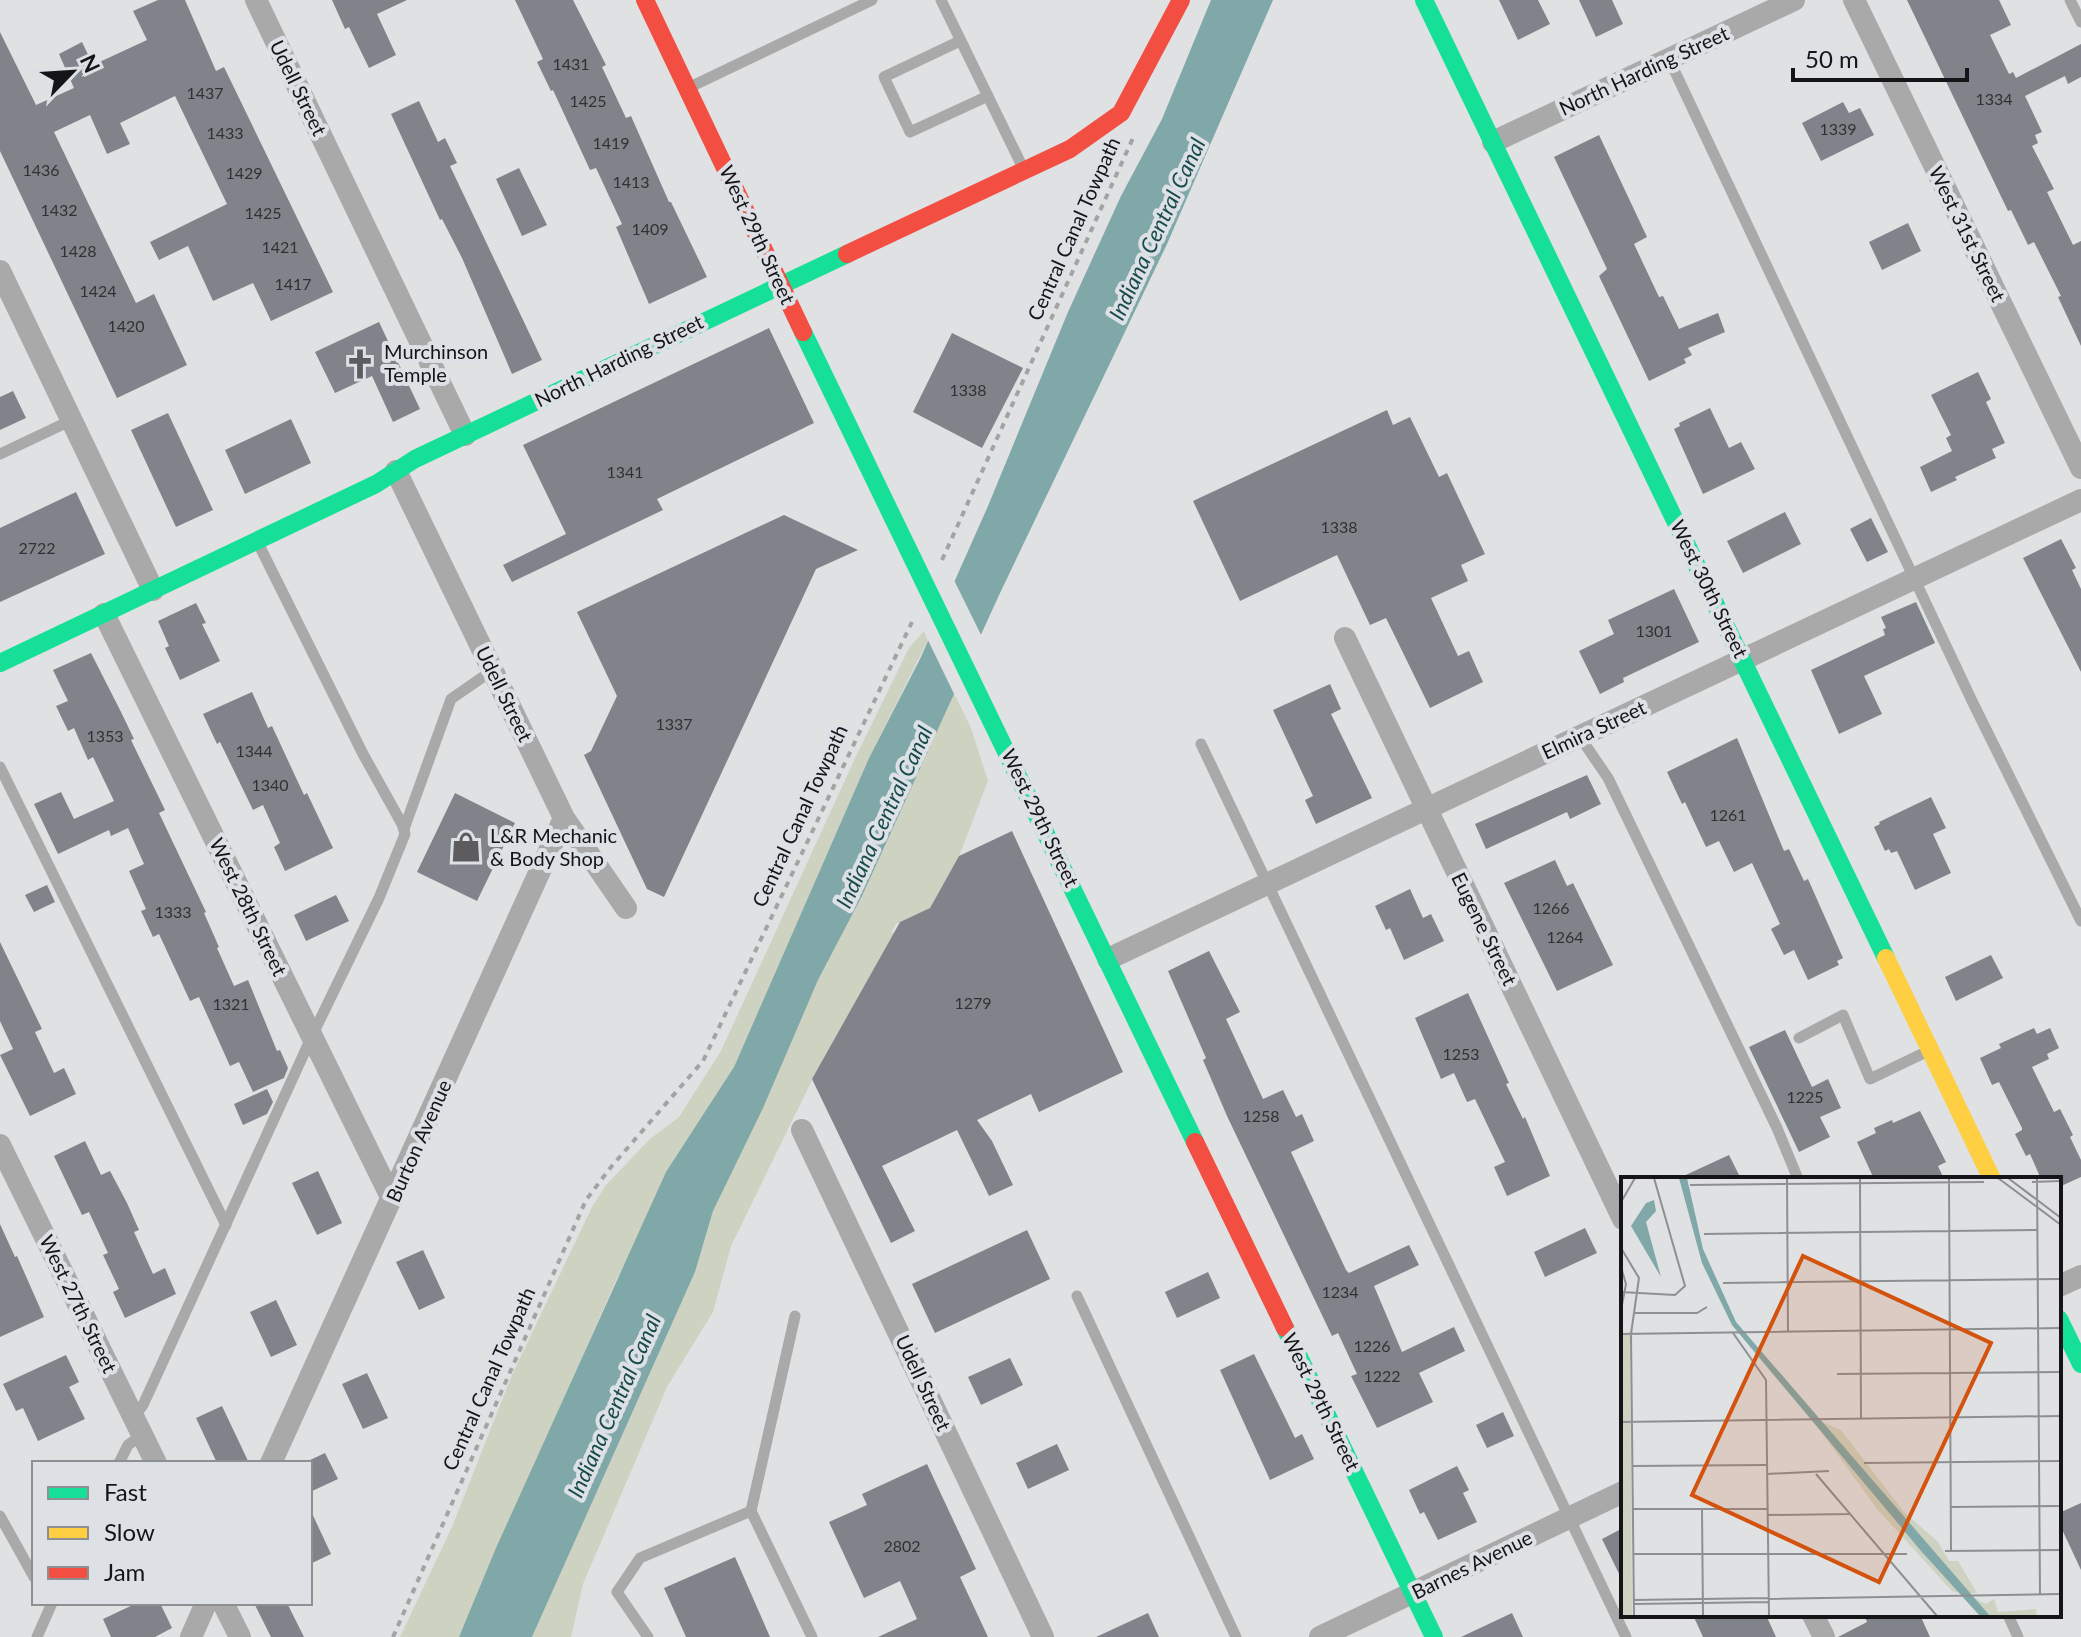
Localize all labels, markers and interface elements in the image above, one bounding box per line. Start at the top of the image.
street label: North Harding Street [1555,20,1732,120]
north arrow [32,32,112,112]
scale bar [1793,32,1967,82]
street label: Udell Street [265,36,332,139]
text: 50 m [1805,44,1859,73]
text: N [75,50,106,77]
house number: 1431 [552,54,590,73]
house number: 1437 [186,83,224,102]
house number: 1334 [1975,89,2013,108]
house number: 1425 [569,91,607,110]
house number: 1339 [1819,119,1857,138]
house number: 1433 [206,123,244,142]
house number: 1419 [592,133,630,152]
street label: Central Canal Towpath [1022,133,1124,324]
water label: Indiana Central Canal [1103,134,1211,324]
house number: 1436 [22,160,60,179]
street label: West 29th Street [715,161,801,308]
street label: West 31st Street [1925,162,2011,305]
house number: 1429 [225,163,263,182]
house number: 1413 [612,172,650,191]
house number: 1432 [40,200,78,219]
house number: 1425 [244,203,282,222]
house number: 1409 [631,219,669,238]
house number: 1421 [261,237,299,256]
house number: 1428 [59,241,97,260]
house number: 1417 [274,274,312,293]
house number: 1424 [79,281,117,300]
street label: North Harding Street [531,309,707,411]
house number: 1420 [107,316,145,335]
place label: Murchinson Temple [384,339,488,386]
church icon: Murchinson Temple [343,347,377,381]
house number: 1338 [949,380,987,399]
house number: 1341 [606,462,644,481]
street label: West 30th Street [1666,516,1754,661]
house number: 1338 [1320,517,1358,536]
house number: 2722 [18,538,56,557]
house number: 1301 [1635,621,1673,640]
street label: Udell Street [471,642,538,745]
street label: Elmira Street [1538,694,1650,764]
house number: 1337 [655,714,693,733]
street label: Central Canal Towpath [746,721,852,910]
water label: Indiana Central Canal [830,722,938,912]
house number: 1353 [86,726,124,745]
house number: 1344 [235,741,273,760]
street label: West 29th Street [997,745,1085,890]
house number: 1340 [251,775,289,794]
house number: 1261 [1709,805,1747,824]
place label: L&R Mechanic & Body Shop [490,823,618,870]
shop icon: L&R Mechanic & Body Shop [449,830,483,864]
street label: West 28th Street [205,834,293,979]
street label: Eugene Street [1447,868,1523,989]
house number: 1266 [1532,898,1570,917]
house number: 1333 [154,902,192,921]
house number: 1264 [1546,927,1584,946]
house number: 1279 [954,993,992,1012]
house number: 1321 [212,994,250,1013]
house number: 1253 [1442,1044,1480,1063]
street label: Burton Avenue [380,1076,456,1206]
house number: 1225 [1786,1087,1824,1106]
house number: 1258 [1242,1106,1280,1125]
inset map [1621,1177,2061,1617]
street label: West 27th Street [35,1231,123,1376]
house number: 1234 [1321,1282,1359,1301]
street label: Central Canal Towpath [437,1283,539,1474]
water label: Indiana Central Canal [561,1310,666,1502]
street label: West 29th Street [1278,1329,1366,1474]
street label: Udell Street [891,1331,957,1434]
house number: 1226 [1353,1336,1391,1355]
house number: 1222 [1363,1366,1401,1385]
legend [32,1461,312,1605]
text: Fast [104,1477,147,1506]
text: Slow [104,1517,155,1546]
street label: Barnes Avenue [1407,1525,1536,1604]
house number: 2802 [883,1536,921,1555]
text: Jam [104,1557,145,1586]

